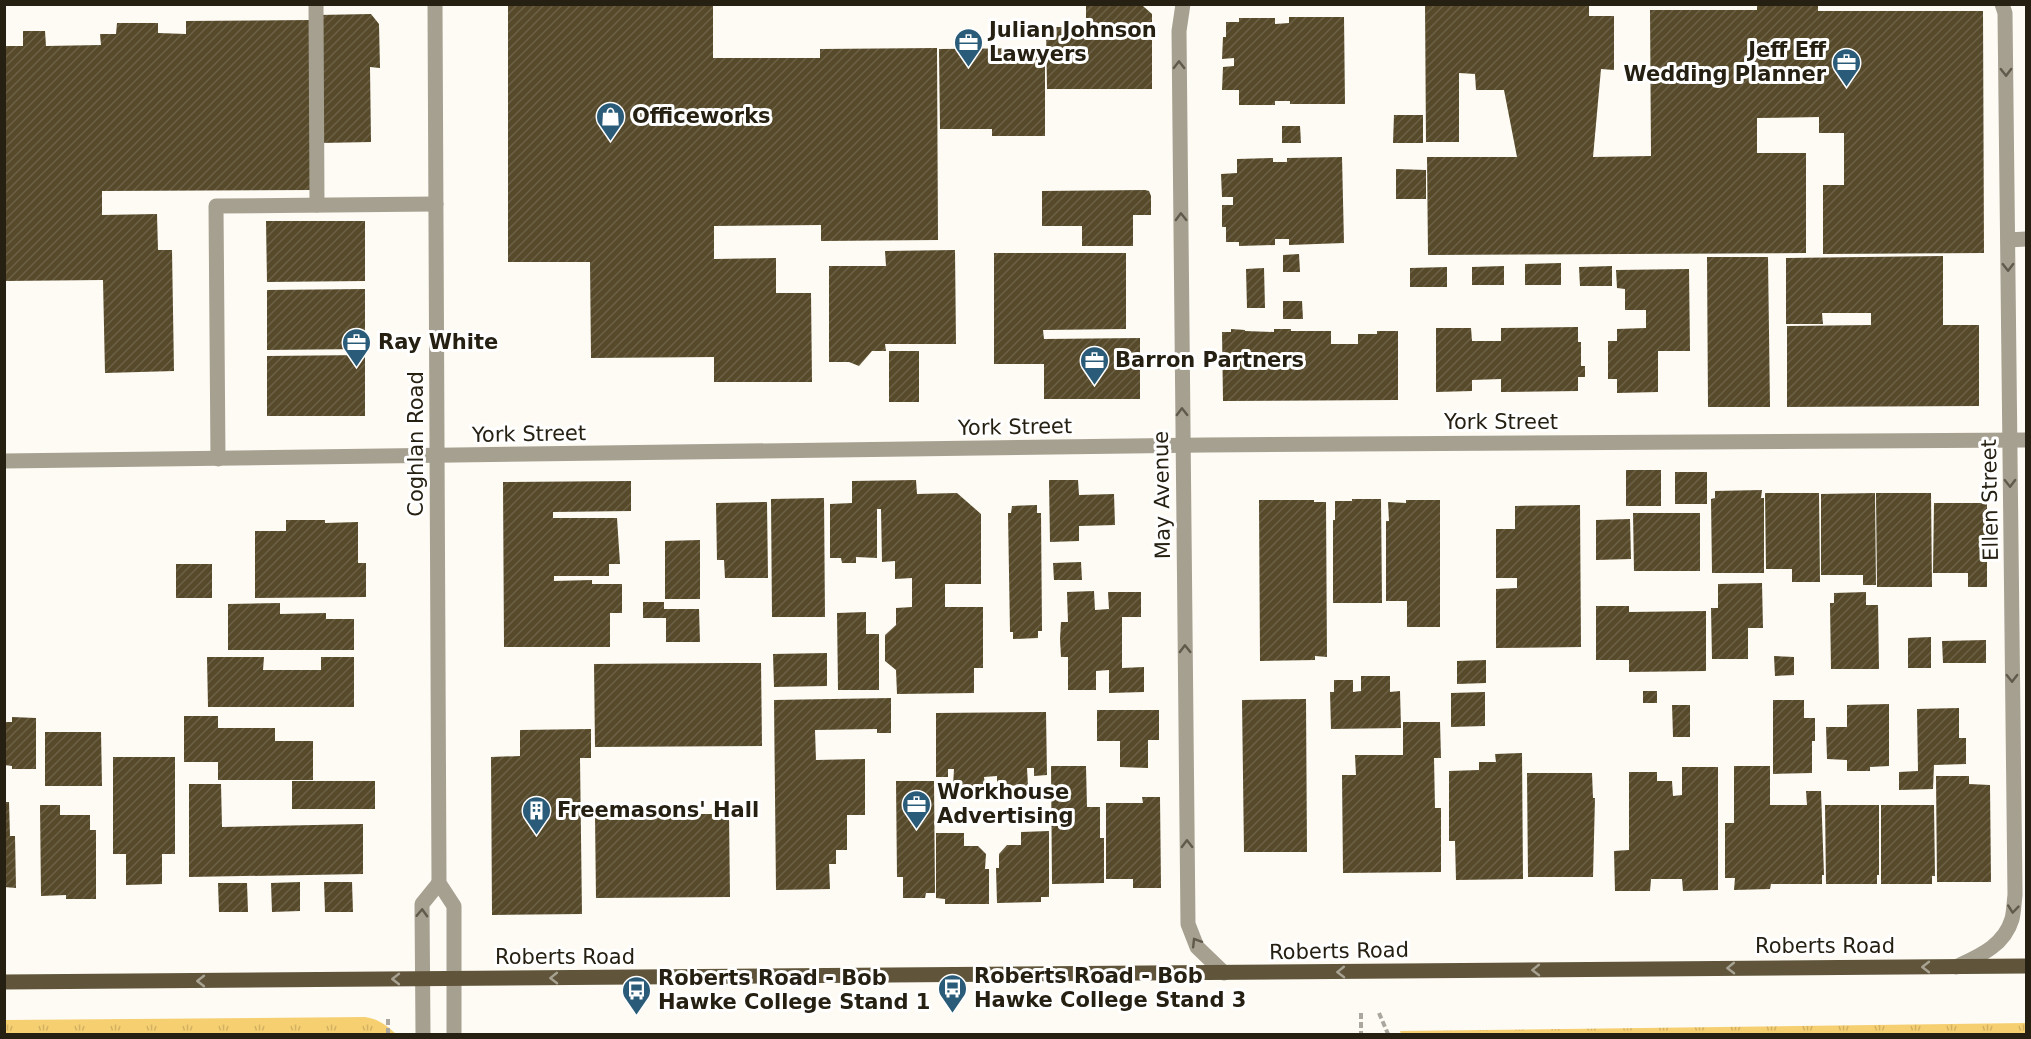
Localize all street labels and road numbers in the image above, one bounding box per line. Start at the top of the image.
street label: Coghlan Road [404,371,428,517]
street label: York Street [1443,410,1558,434]
street label: York Street [957,414,1072,440]
street label: York Street [471,421,586,447]
street label: May Avenue [1149,431,1175,559]
street label: Ellen Street [1977,439,2003,561]
street label: Roberts Road [1755,934,1895,958]
street label: Roberts Road [1269,938,1409,964]
street label: Roberts Road [495,945,635,969]

